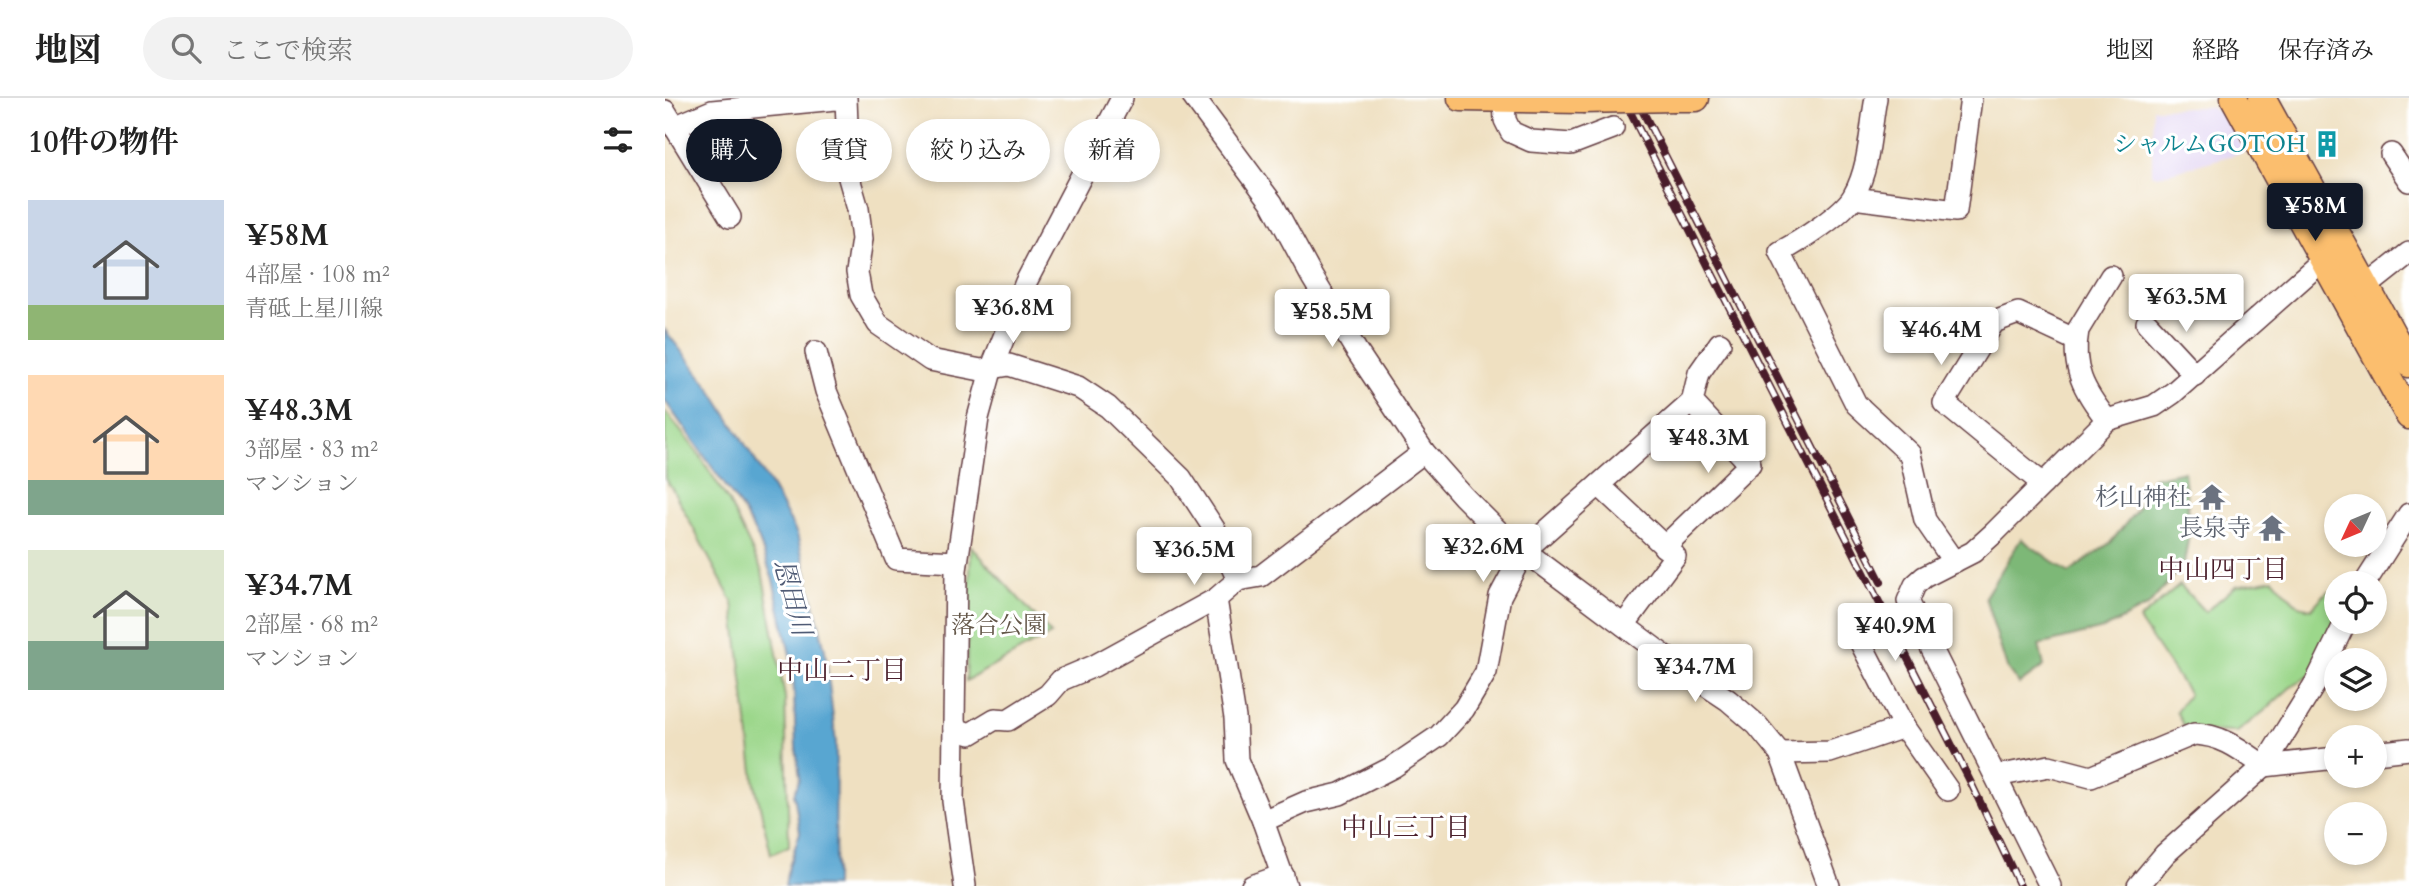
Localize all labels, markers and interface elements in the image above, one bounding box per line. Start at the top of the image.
search box [143,17,633,80]
text: 地図 [35,28,101,73]
icon: search [167,29,205,67]
text: ここで検索 [223,33,353,68]
text: 地図 [2106,34,2154,67]
text: 経路 [2192,34,2240,67]
text: 保存済み [2278,34,2374,67]
chip: 購入 [686,119,782,182]
chip: 賃貸 [796,119,892,182]
chip: 絞り込み [906,119,1050,182]
chip: 新着 [1064,119,1160,182]
icon: filters [599,121,637,159]
text: 10件の物件 [28,122,179,163]
place label: シャルムGOTOH [2113,128,2306,161]
building icon: シャルムGOTOH [2312,129,2342,159]
pin: ¥58M [2274,184,2356,243]
text: ¥58M [2283,190,2347,221]
text: ¥58M [245,215,329,256]
icon: home [84,228,168,312]
text: 4部屋 · 108 m² [245,259,390,290]
pin: ¥63.5M [2129,274,2243,334]
text: ¥63.5M [2145,281,2227,312]
pin: ¥36.8M [956,286,1070,345]
pin: ¥58.5M [1275,289,1389,349]
text: ¥36.8M [972,292,1054,323]
text: 青砥上星川線 [245,293,383,324]
text: ¥58.5M [1291,296,1373,327]
pin: ¥46.4M [1884,308,1998,367]
text: ¥46.4M [1900,314,1982,345]
text: ¥48.3M [245,390,353,431]
icon: home [84,403,168,487]
pin: ¥48.3M [1651,416,1765,475]
text: ¥48.3M [1667,422,1749,453]
text: 3部屋 · 83 m² [245,434,378,465]
text: マンション [245,468,359,499]
place label: 杉山神社 [2095,481,2191,514]
temple icon: 杉山神社 [2197,482,2227,512]
north arrow [2324,494,2387,556]
map controls [2324,494,2387,865]
place label: 長泉寺 [2179,512,2251,545]
temple icon: 長泉寺 [2257,513,2287,543]
pin: ¥32.6M [1426,524,1540,584]
pin: ¥36.5M [1137,528,1251,587]
text: ¥32.6M [1442,531,1524,562]
text: ¥36.5M [1153,534,1235,565]
district label: 中山四丁目 [2158,552,2288,587]
water label: 恩田川 [766,555,820,642]
text: ¥34.7M [245,565,353,606]
button: locate [2324,571,2387,634]
icon: home [84,578,168,662]
pin: ¥40.9M [1838,603,1952,663]
text: 2部屋 · 68 m² [245,609,378,640]
park label: 落合公園 [951,609,1047,642]
text: ¥40.9M [1854,610,1936,641]
text: マンション [245,643,359,674]
pin: ¥34.7M [1638,644,1752,704]
button: layers [2324,648,2387,711]
text: ¥34.7M [1654,651,1736,682]
district label: 中山二丁目 [777,653,907,688]
button: + [2324,725,2387,788]
button: − [2324,802,2387,865]
district label: 中山三丁目 [1341,810,1471,845]

